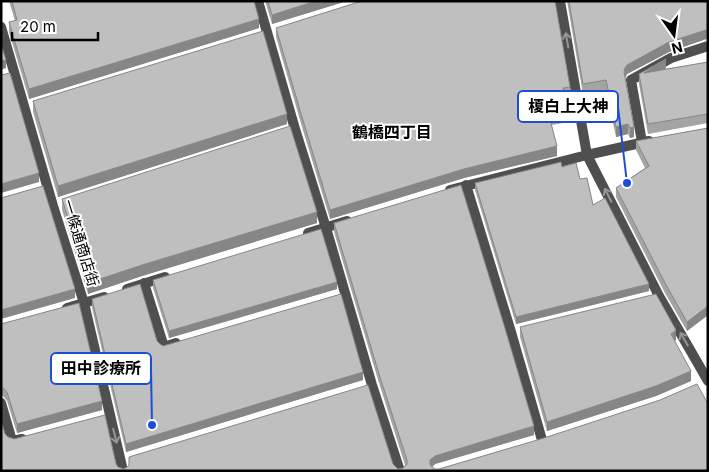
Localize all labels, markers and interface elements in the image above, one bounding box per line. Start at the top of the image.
scale bar [12,10,99,42]
north arrow [649,10,699,60]
text: 20 m [20,17,56,36]
one-way arrow [561,32,571,48]
text: N [670,39,684,58]
callout: 榎白上大神 [518,91,618,122]
text: 榎白上大神 [528,96,608,116]
district label: 鶴橋四丁目 [352,122,432,142]
one-way arrow [603,188,612,203]
street label: 一條通商店街 [59,197,103,289]
one-way arrow [678,332,688,346]
callout: 田中診療所 [51,353,151,384]
text: 田中診療所 [61,358,141,378]
one-way arrow [110,427,120,443]

